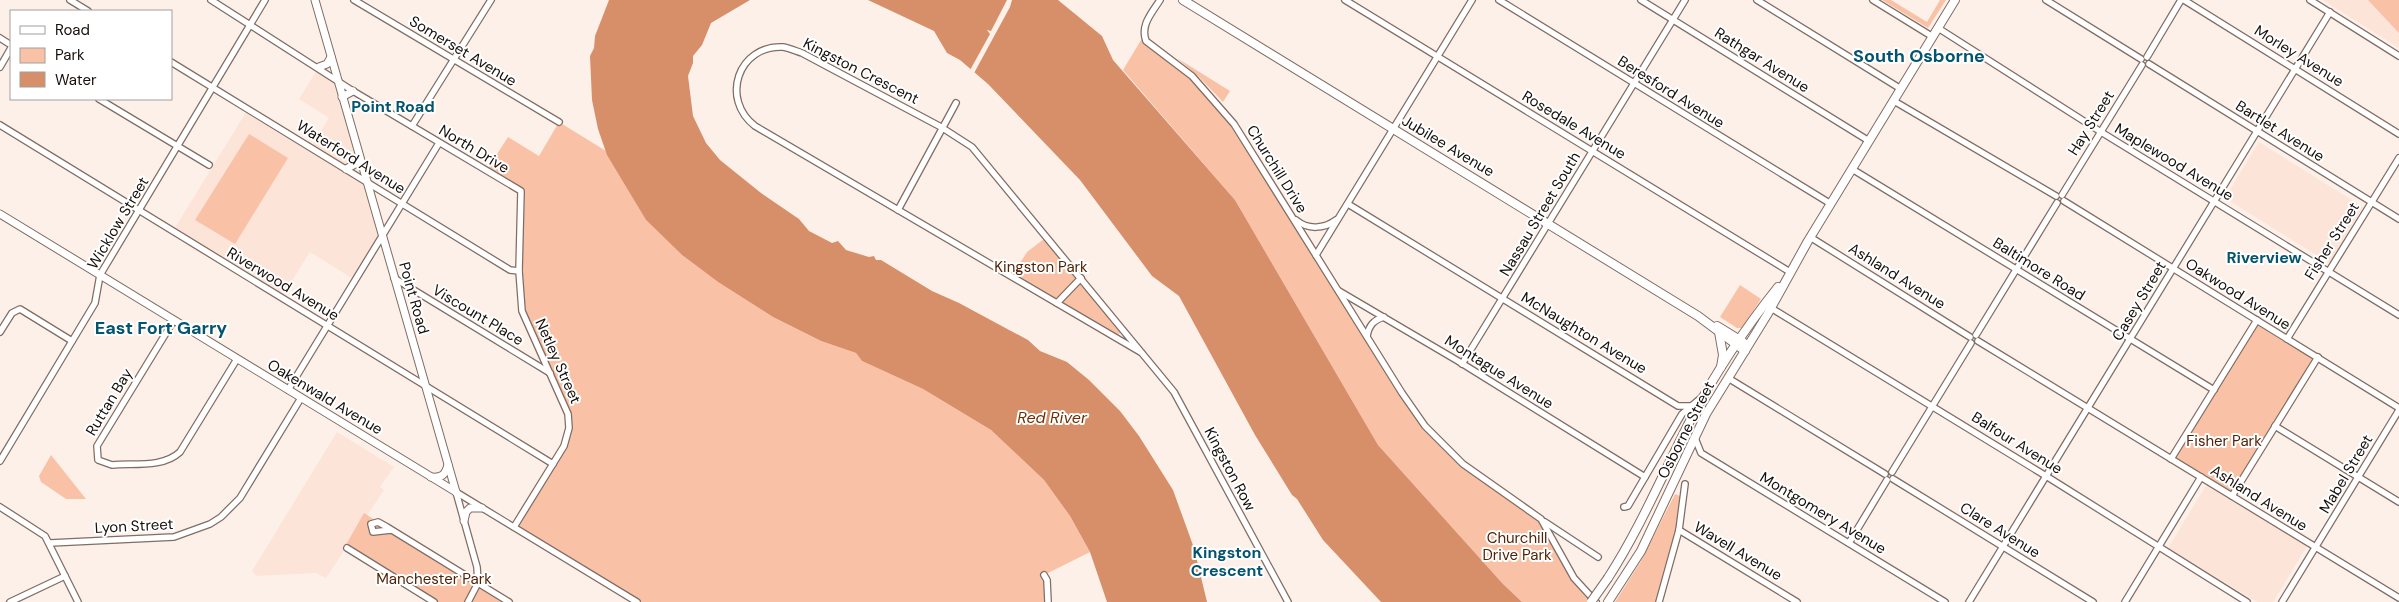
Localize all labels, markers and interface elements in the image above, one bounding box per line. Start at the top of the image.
legend [10,10,172,100]
street label: Somerset Avenue [406,11,520,91]
text: Road [55,20,90,40]
street label: Morley Avenue [2250,21,2348,91]
street label: Rathgar Avenue [1711,23,1813,97]
street label: Kingston Crescent [800,33,922,109]
district label: South Osborne [1853,44,1985,68]
text: Park [55,45,85,65]
street label: Beresford Avenue [1614,51,1728,133]
text: Water [55,70,97,90]
street label: Rosedale Avenue [1518,86,1630,164]
street label: Hay Street [2063,87,2119,159]
district label: Point Road [351,96,435,117]
street label: Bartlet Avenue [2232,96,2328,166]
street label: Jubilee Avenue [1398,111,1498,181]
street label: Waterford Avenue [293,115,409,199]
street label: Maplewood Avenue [2111,119,2237,205]
street label: North Drive [435,120,513,178]
street label: Churchill Drive [1242,121,1312,217]
street label: Nassau Street South [1495,148,1585,280]
street label: Wicklow Street [83,173,153,273]
street label: Fisher Street [2300,198,2364,284]
street label: Baltimore Road [1989,233,2089,305]
street label: Ashland Avenue [1845,238,1949,314]
street label: Riverwood Avenue [223,243,343,325]
district label: Riverview [2226,247,2302,268]
street label: Oakwood Avenue [2182,254,2294,334]
park label: Kingston Park [994,257,1088,277]
street label: Casey Street [2107,257,2171,345]
street label: Point Road [394,260,434,336]
street label: Viscount Place [429,280,527,350]
street label: McNaughton Avenue [1517,287,1651,379]
street label: Netley Street [530,315,586,407]
district label: East Fort Garry [95,316,227,340]
street label: Montague Avenue [1441,331,1557,413]
street label: Oakenwald Avenue [264,355,386,439]
street label: Ruttan Bay [81,364,137,439]
street label: Osborne Street [1653,378,1719,482]
water label: Red River [1017,407,1088,428]
street label: Balfour Avenue [1968,407,2066,479]
street label: Kingston Row [1200,424,1261,515]
park label: Fisher Park [2186,431,2262,451]
street label: Mabel Street [2315,431,2377,517]
street label: Ashland Avenue [2207,460,2311,536]
street label: Montgomery Avenue [1756,467,1890,559]
street label: Clare Avenue [1956,497,2044,563]
street label: Lyon Street [94,514,174,538]
street label: Wavell Avenue [1690,517,1786,585]
park label: Churchill Drive Park [1482,528,1552,565]
district label: Kingston Crescent [1191,542,1263,581]
park label: Manchester Park [376,569,492,589]

